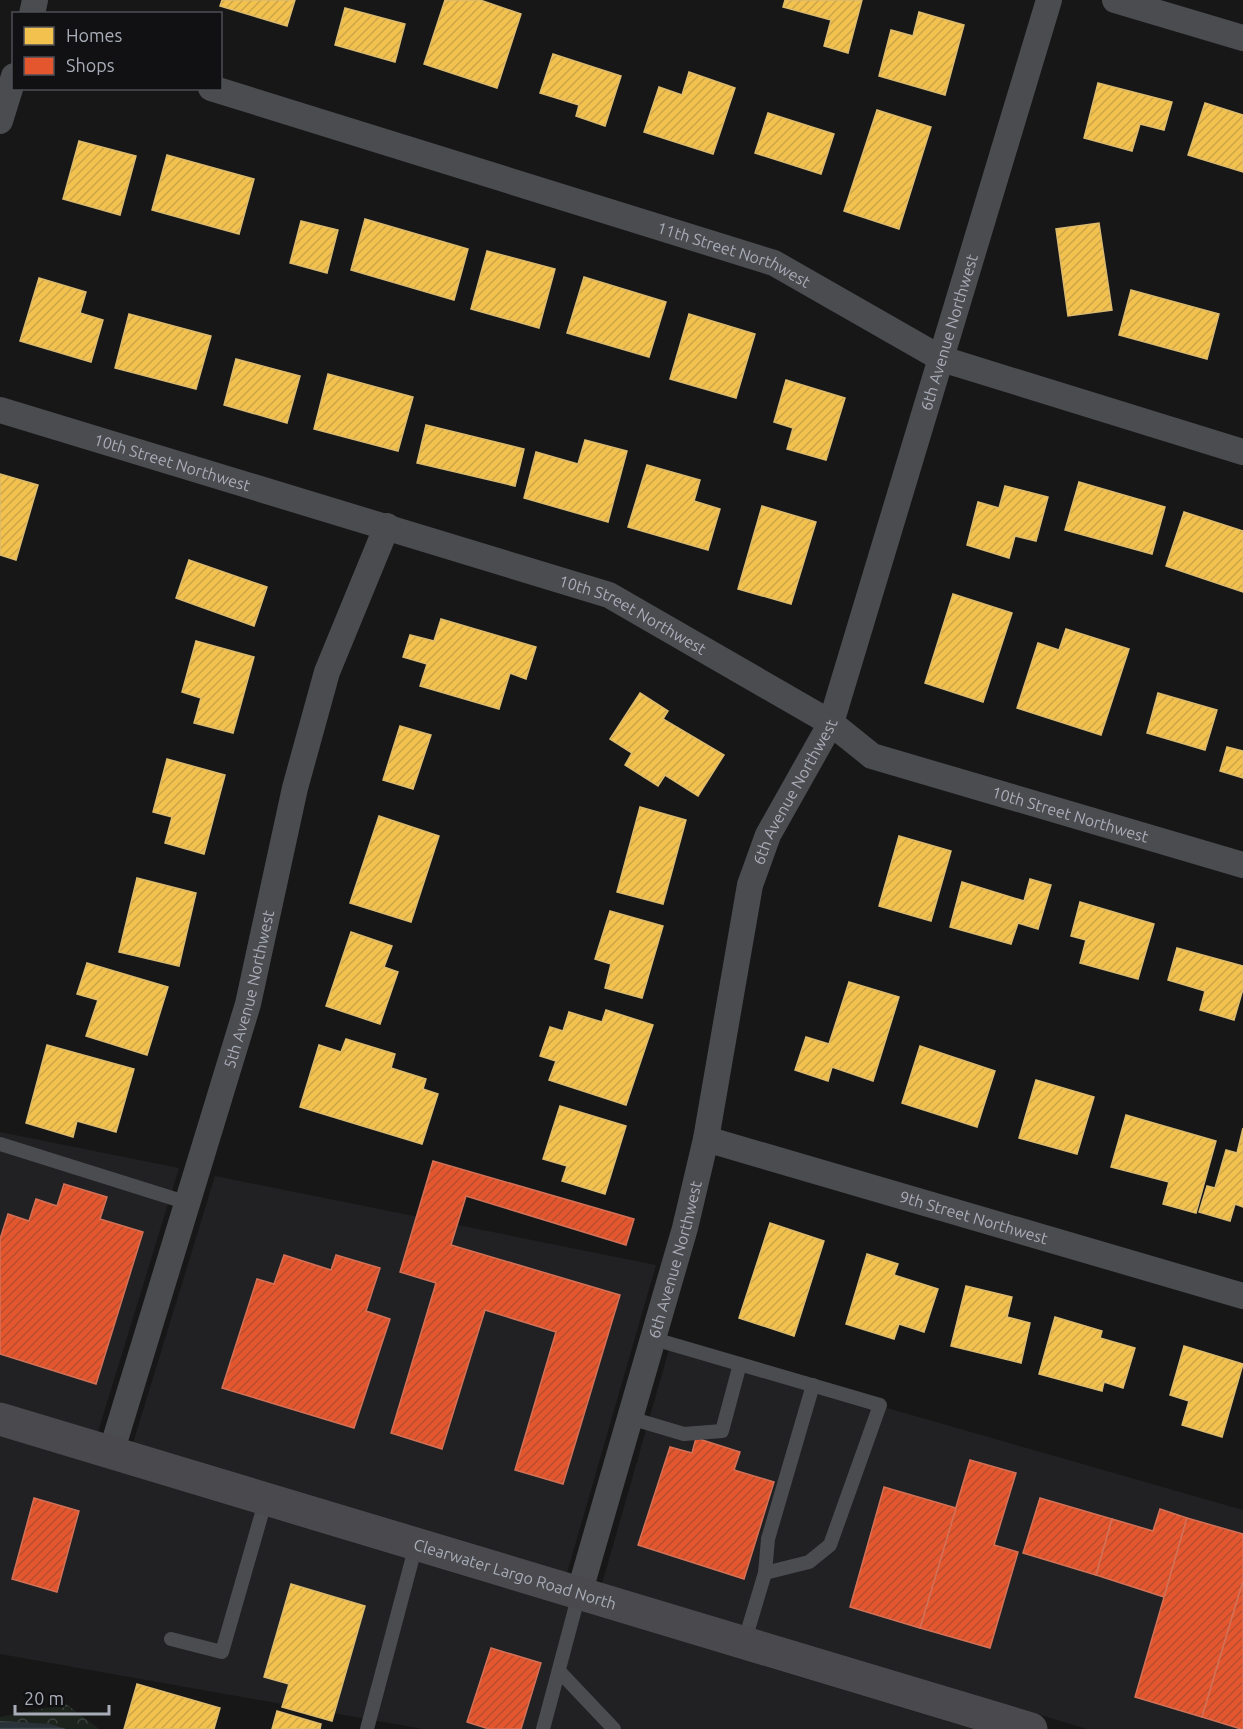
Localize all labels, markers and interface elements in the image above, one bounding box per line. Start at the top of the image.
legend [12,12,222,90]
text: Homes [66,25,123,45]
text: Shops [66,55,115,75]
street label: 11th Street Northwest [655,218,814,291]
street label: 6th Avenue Northwest [917,251,981,413]
street label: 10th Street Northwest [92,430,253,495]
street label: 10th Street Northwest [557,571,710,658]
street label: 6th Avenue Northwest [749,716,841,867]
street label: 10th Street Northwest [990,783,1151,846]
street label: 5th Avenue Northwest [220,908,277,1070]
street label: 6th Avenue Northwest [645,1178,705,1340]
street label: 9th Street Northwest [898,1187,1051,1248]
street label: Clearwater Largo Road North [412,1535,619,1613]
scale bar [15,1678,110,1716]
text: 20 m [24,1688,64,1708]

